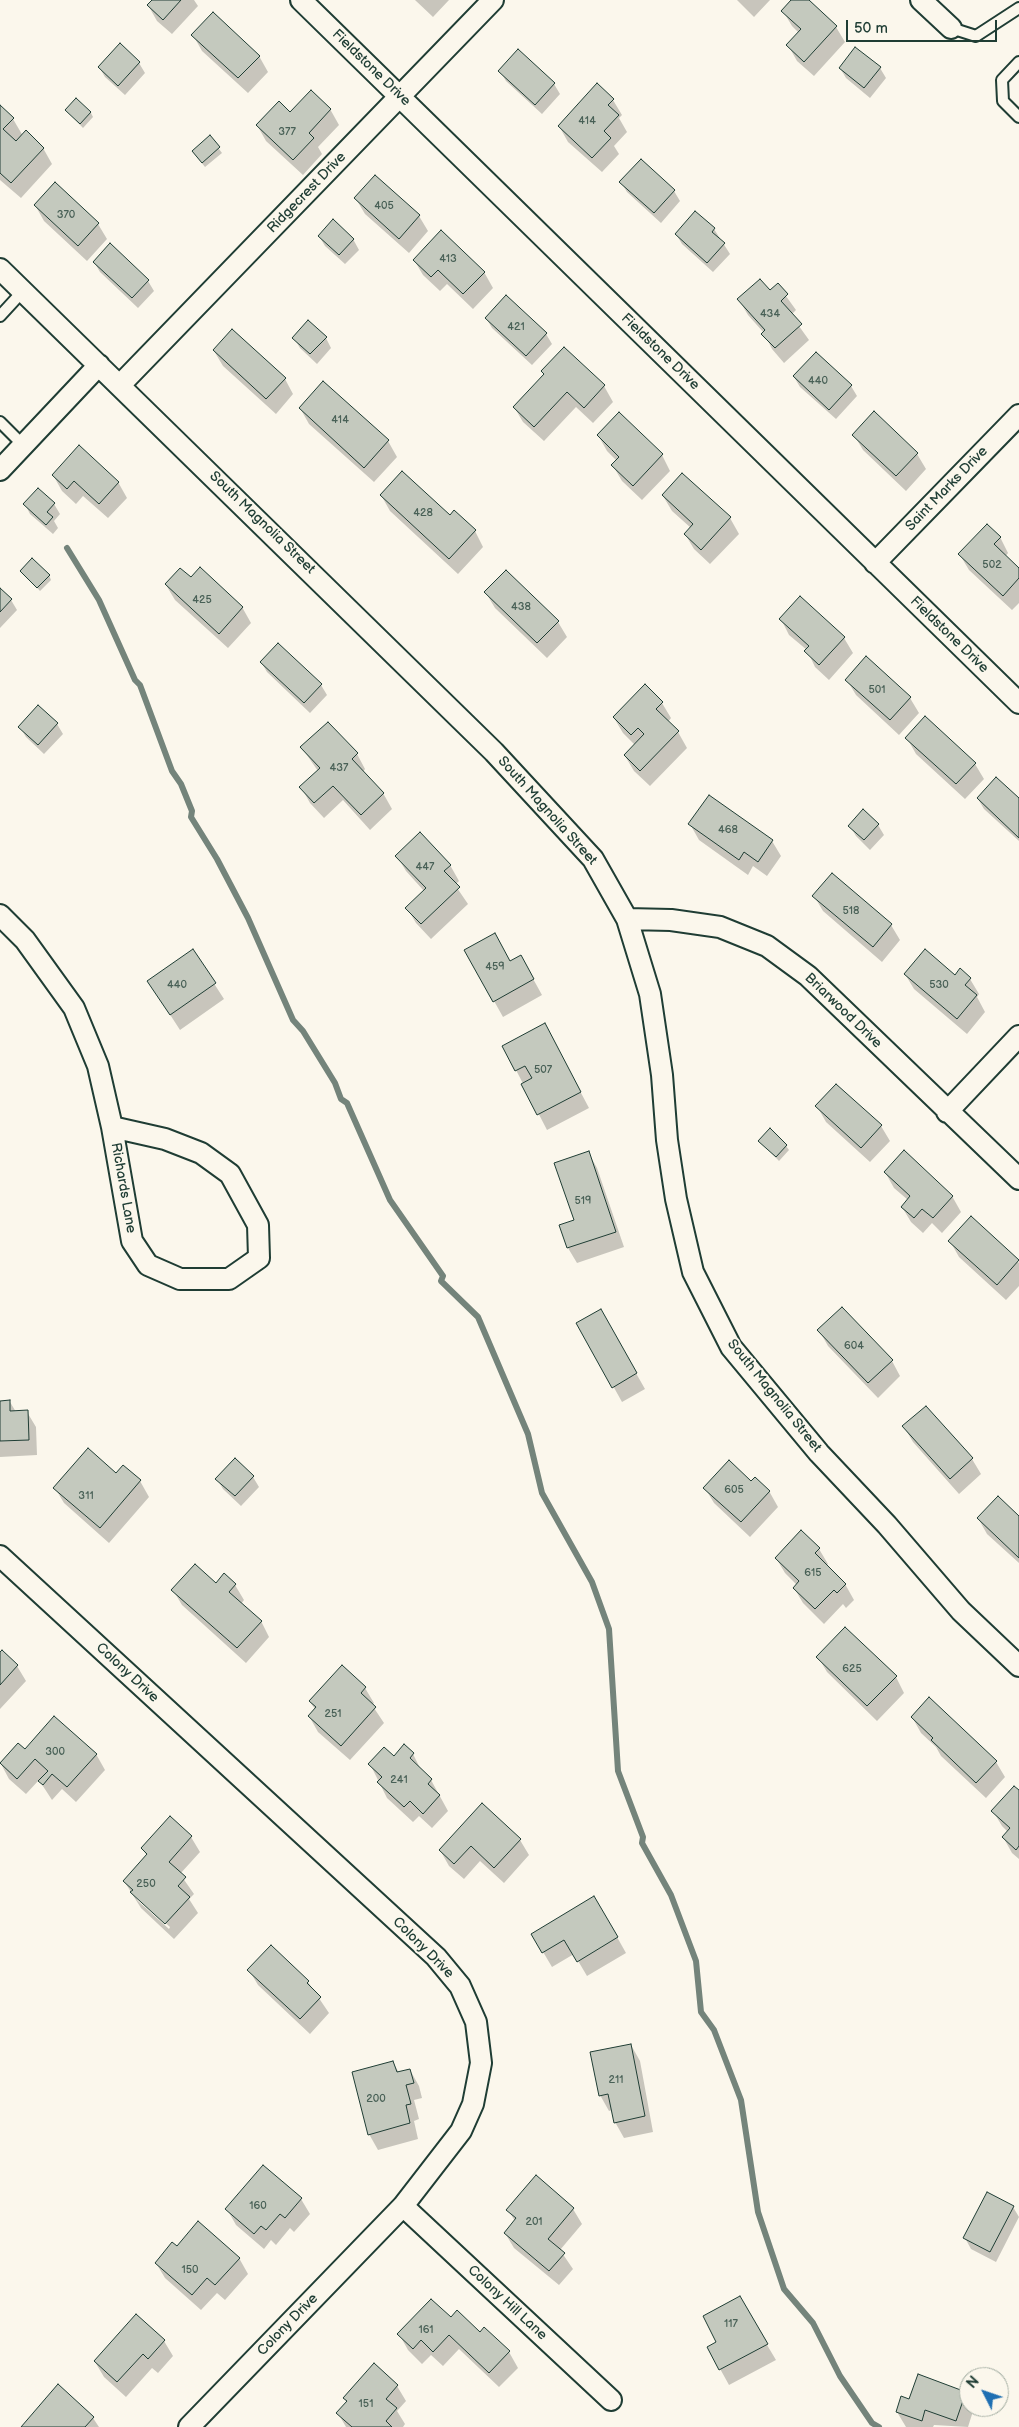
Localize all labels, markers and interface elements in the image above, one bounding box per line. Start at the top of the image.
scale bar [849,10,1000,42]
text: 50 m [854,19,888,38]
street label: Fieldstone Drive [328,26,414,110]
house number: 414 [578,114,596,128]
house number: 377 [278,125,296,139]
street label: Ridgecrest Drive [264,149,350,237]
house number: 405 [374,199,394,213]
house number: 370 [57,208,75,222]
house number: 413 [439,252,457,266]
house number: 434 [760,307,780,321]
street label: Fieldstone Drive [617,310,703,394]
house number: 421 [507,320,525,334]
house number: 440 [808,374,828,388]
house number: 414 [331,413,349,427]
street label: Saint Marks Drive [902,443,992,535]
street label: South Magnolia Street [206,468,318,578]
house number: 428 [413,506,433,520]
house number: 502 [982,558,1002,572]
house number: 425 [192,593,212,607]
street label: Fieldstone Drive [906,593,992,677]
house number: 438 [511,600,531,614]
house number: 501 [868,683,886,697]
street label: South Magnolia Street [494,753,600,869]
house number: 437 [330,761,348,775]
house number: 468 [718,823,738,837]
house number: 447 [416,860,434,874]
house number: 518 [843,904,859,918]
house number: 459 [485,960,505,974]
street label: Briarwood Drive [801,970,885,1052]
house number: 440 [167,978,187,992]
house number: 530 [929,978,949,992]
house number: 507 [534,1063,552,1077]
street label: Richards Lane [107,1141,139,1235]
house number: 519 [575,1194,591,1208]
street label: South Magnolia Street [723,1336,825,1456]
house number: 604 [844,1339,864,1353]
house number: 605 [724,1483,744,1497]
house number: 311 [78,1489,94,1503]
house number: 615 [804,1566,822,1580]
street label: Colony Drive [92,1640,162,1706]
house number: 625 [842,1662,862,1676]
house number: 251 [324,1707,342,1721]
house number: 300 [45,1745,65,1759]
house number: 241 [390,1773,408,1787]
house number: 250 [136,1877,156,1891]
street label: Colony Drive [389,1914,457,1982]
house number: 211 [609,2073,623,2087]
house number: 200 [366,2092,386,2106]
house number: 160 [249,2199,267,2213]
house number: 201 [525,2215,543,2229]
street label: Colony Hill Lane [464,2262,550,2344]
house number: 150 [181,2263,199,2277]
street label: Colony Drive [254,2290,322,2360]
house number: 117 [724,2317,738,2331]
house number: 161 [418,2323,434,2337]
north arrow [959,2367,1009,2417]
text: N [963,2373,983,2392]
house number: 151 [359,2397,373,2411]

